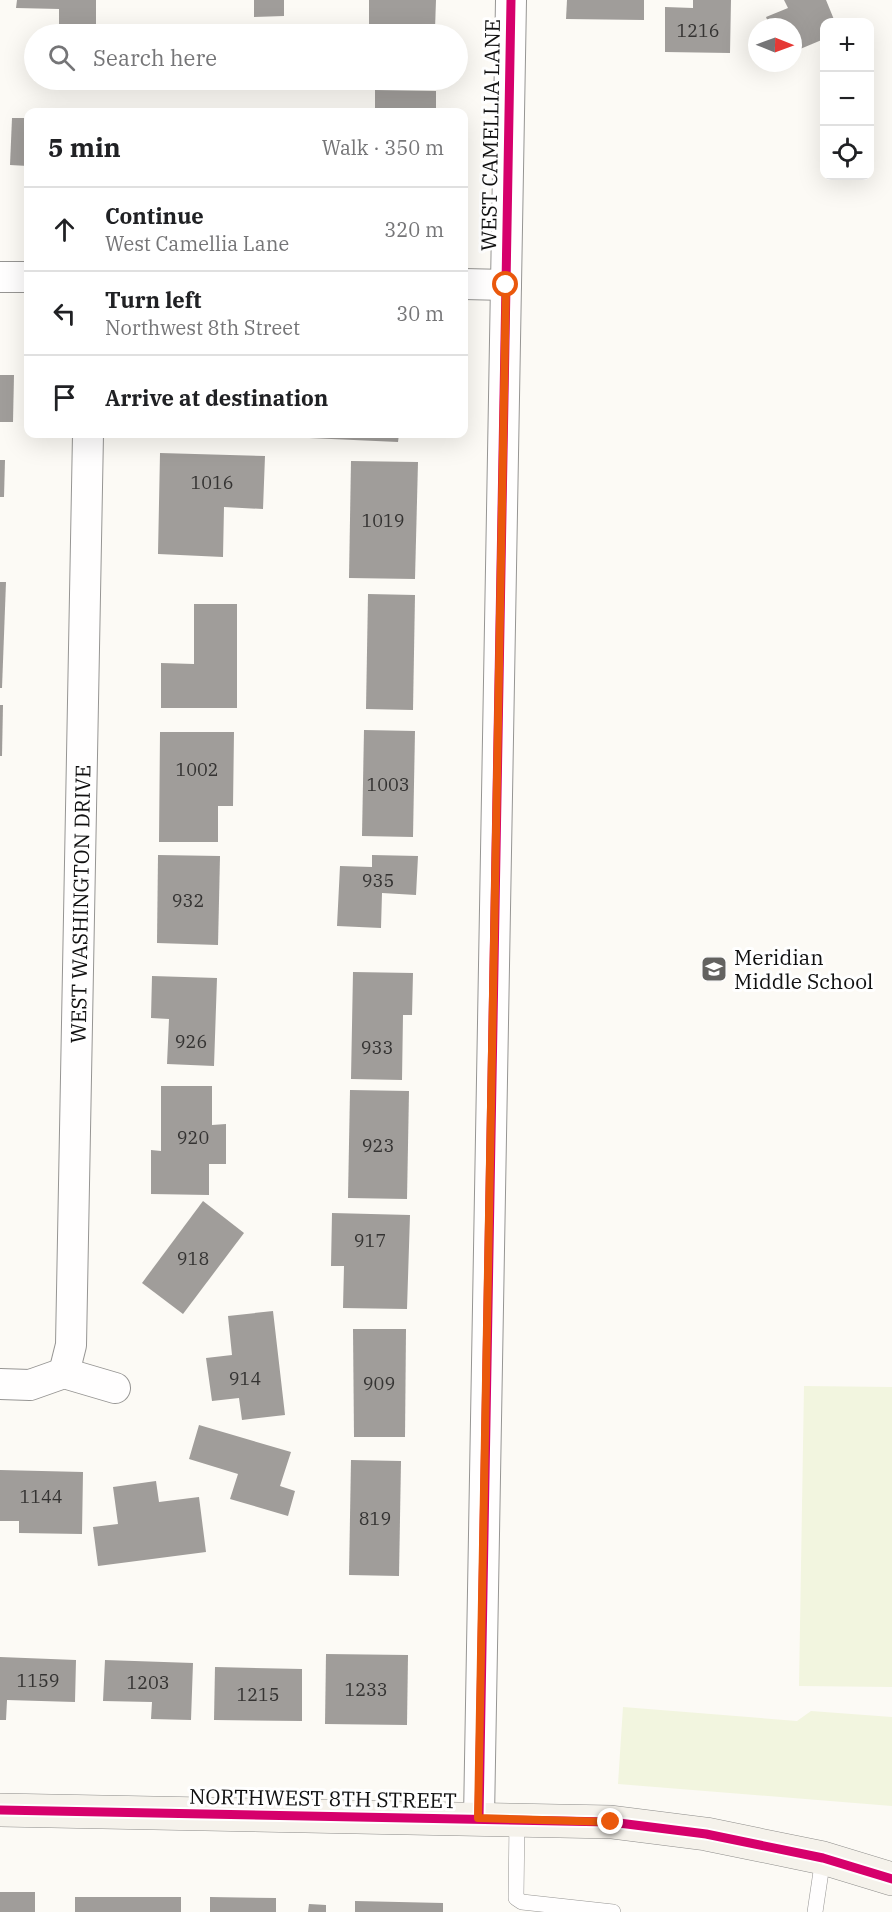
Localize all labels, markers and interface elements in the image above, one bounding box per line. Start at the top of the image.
north arrow [748,18,802,72]
map controls [820,18,874,180]
button: + [820,18,874,72]
street label: WEST CAMELLIA LANE [474,19,506,251]
house number: 1216 [676,19,720,42]
search box [24,24,468,90]
icon: search [45,41,78,74]
text: Search here [93,43,217,72]
button: − [820,72,874,126]
button: locate [820,126,874,180]
text: 5 min [48,130,121,164]
text: Walk · 350 m [322,134,444,161]
text: Continue [105,201,204,230]
icon: ahead [48,213,81,246]
text: 320 m [384,216,444,243]
text: West Camellia Lane [105,230,289,257]
route start [492,271,518,297]
text: Turn left [105,285,201,314]
icon: left [48,297,81,330]
text: 30 m [396,300,444,327]
text: Northwest 8th Street [105,314,300,341]
icon: arrive [48,381,81,414]
text: Arrive at destination [105,383,328,412]
house number: 1016 [190,471,234,494]
house number: 1019 [361,509,405,532]
house number: 1002 [175,758,219,781]
street label: WEST WASHINGTON DRIVE [64,764,96,1044]
house number: 1003 [366,773,410,796]
house number: 935 [362,869,394,892]
house number: 932 [172,889,204,912]
place label: Meridian Middle School [734,943,873,995]
school or university icon: Meridian Middle School [699,954,729,984]
house number: 926 [175,1030,207,1053]
house number: 933 [361,1036,393,1059]
house number: 920 [177,1126,209,1149]
house number: 923 [362,1134,394,1157]
house number: 917 [354,1229,386,1252]
house number: 918 [177,1247,209,1270]
house number: 914 [229,1367,261,1390]
house number: 909 [363,1372,395,1395]
house number: 1144 [19,1485,63,1508]
house number: 819 [359,1507,391,1530]
house number: 1159 [16,1669,60,1692]
house number: 1203 [126,1671,170,1694]
house number: 1233 [344,1678,388,1701]
house number: 1215 [236,1683,280,1706]
street label: NORTHWEST 8TH STREET [189,1782,457,1814]
route end [597,1808,623,1834]

